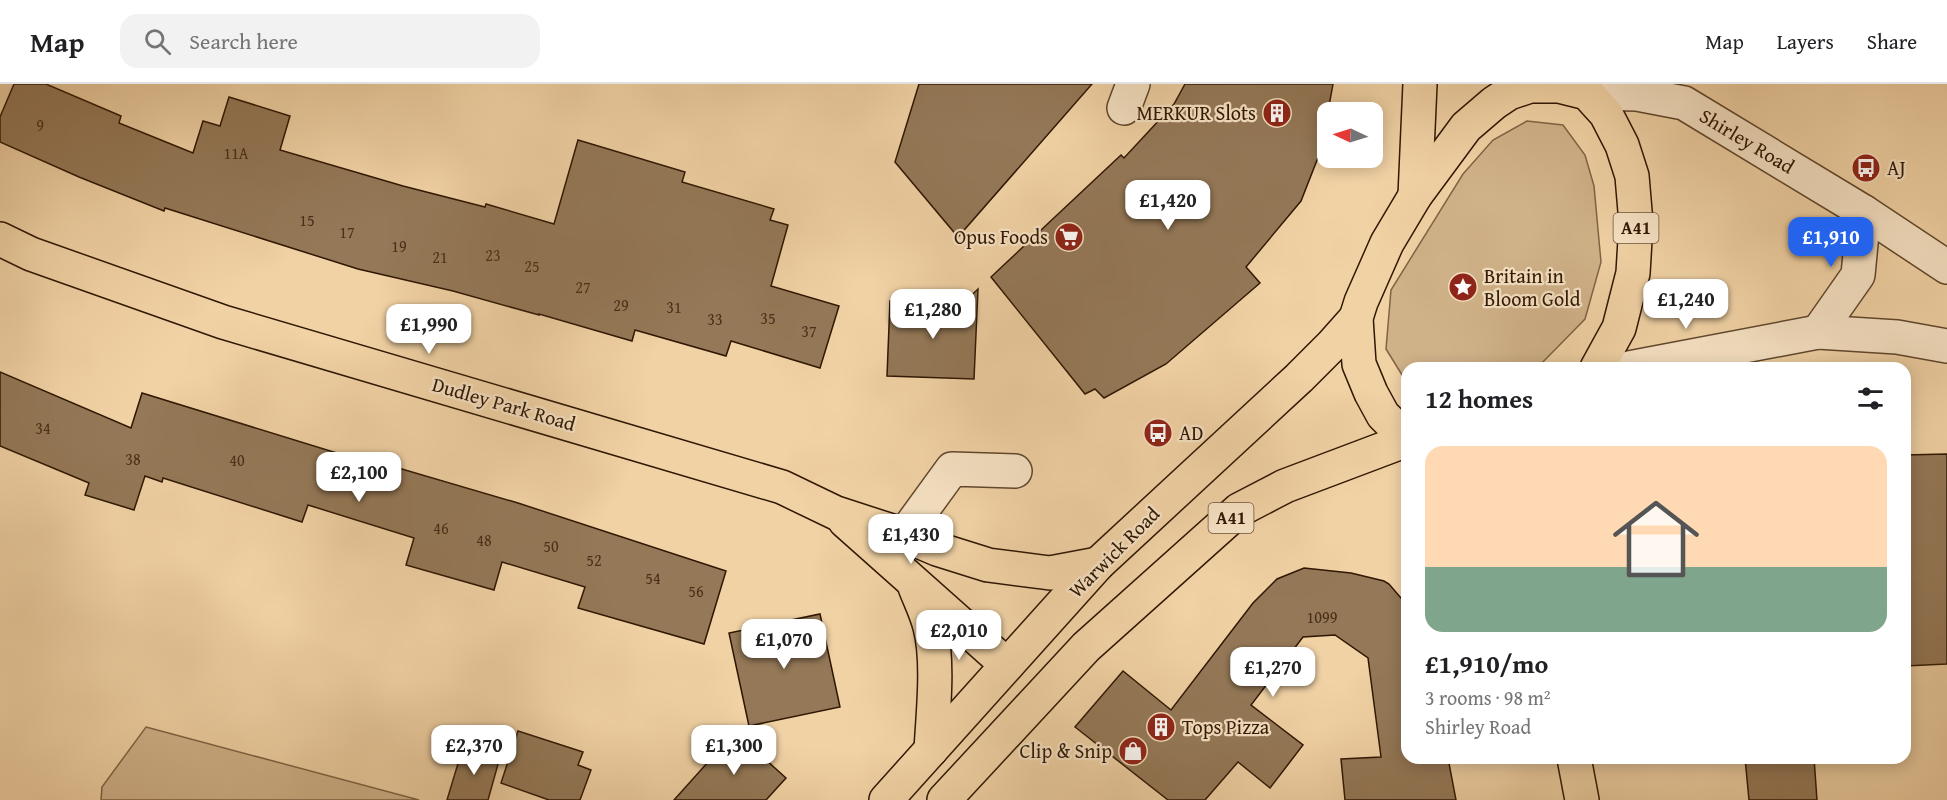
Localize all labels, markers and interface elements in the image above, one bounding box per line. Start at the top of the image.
search box [120,14,540,68]
text: Map [30,21,84,62]
icon: search [141,25,174,58]
text: Search here [189,25,298,57]
text: Map [1705,26,1744,57]
text: Layers [1777,26,1834,57]
text: Share [1867,26,1917,57]
building icon: MERKUR Slots [1261,97,1293,129]
place label: MERKUR Slots [1136,98,1256,127]
street label: Shirley Road [1694,101,1800,180]
north arrow [1317,102,1383,168]
map controls [1317,102,1383,168]
house number: 9 [36,113,44,137]
house number: 11A [223,141,249,165]
bus stop icon: AJ [1850,152,1882,184]
place label: AJ [1887,153,1905,182]
pin: £1,420 [1119,180,1217,231]
text: £1,420 [1139,185,1197,214]
house number: 15 [299,208,315,232]
road number: A41 [1614,213,1658,243]
pin: £1,910 [1782,217,1880,268]
house number: 17 [339,220,355,244]
supermarket icon: Opus Foods [1053,221,1085,253]
place label: Opus Foods [954,222,1048,251]
text: £1,910 [1802,222,1860,251]
house number: 19 [391,234,407,258]
house number: 23 [485,243,501,267]
house number: 21 [432,245,448,269]
house number: 25 [524,254,540,278]
place label: Britain in Bloom Gold [1484,261,1581,313]
place icon: Britain in Bloom Gold [1447,271,1479,303]
house number: 27 [575,275,591,299]
pin: £1,240 [1637,279,1735,330]
text: £1,240 [1657,284,1715,313]
pin: £1,280 [884,289,982,340]
house number: 29 [613,293,629,317]
text: £1,280 [904,294,962,323]
house number: 31 [666,295,682,319]
pin: £1,990 [380,304,478,355]
house number: 35 [760,306,776,330]
house number: 33 [707,307,723,331]
text: £1,990 [400,309,458,338]
house number: 37 [801,319,817,343]
street label: Dudley Park Road [429,369,580,438]
text: 12 homes [1425,379,1533,418]
icon: filters [1854,382,1887,415]
house number: 34 [35,416,51,440]
bus stop icon: AD [1142,417,1174,449]
place label: AD [1179,418,1203,447]
house number: 38 [125,447,141,471]
house number: 40 [229,448,245,472]
pin: £2,100 [310,452,408,503]
text: £2,100 [330,457,388,486]
icon: home [1602,485,1710,593]
street label: Warwick Road [1061,499,1166,604]
road number: A41 [1208,503,1254,533]
pin: £1,430 [862,514,960,565]
house number: 46 [433,516,449,540]
text: £1,430 [882,519,940,548]
house number: 48 [476,528,492,552]
house number: 50 [543,534,559,558]
house number: 52 [586,548,602,572]
house number: 54 [645,566,661,590]
house number: 56 [688,579,704,603]
house number: 1099 [1307,605,1338,629]
pin: £2,010 [910,610,1008,661]
text: £2,010 [930,615,988,644]
pin: £1,070 [735,619,833,670]
text: £1,070 [755,624,813,653]
text: £1,910/mo [1425,644,1548,683]
pin: £1,270 [1224,647,1322,698]
text: £1,270 [1244,652,1302,681]
text: 3 rooms · 98 m² [1425,683,1551,712]
building icon: Tops Pizza [1145,711,1177,743]
place label: Tops Pizza [1182,712,1270,741]
text: Shirley Road [1425,712,1531,741]
pin: £2,370 [425,725,523,776]
pin: £1,300 [685,725,783,776]
text: £2,370 [445,730,503,759]
text: £1,300 [705,730,763,759]
shop icon: Clip & Snip [1117,735,1149,767]
place label: Clip & Snip [1019,736,1112,765]

